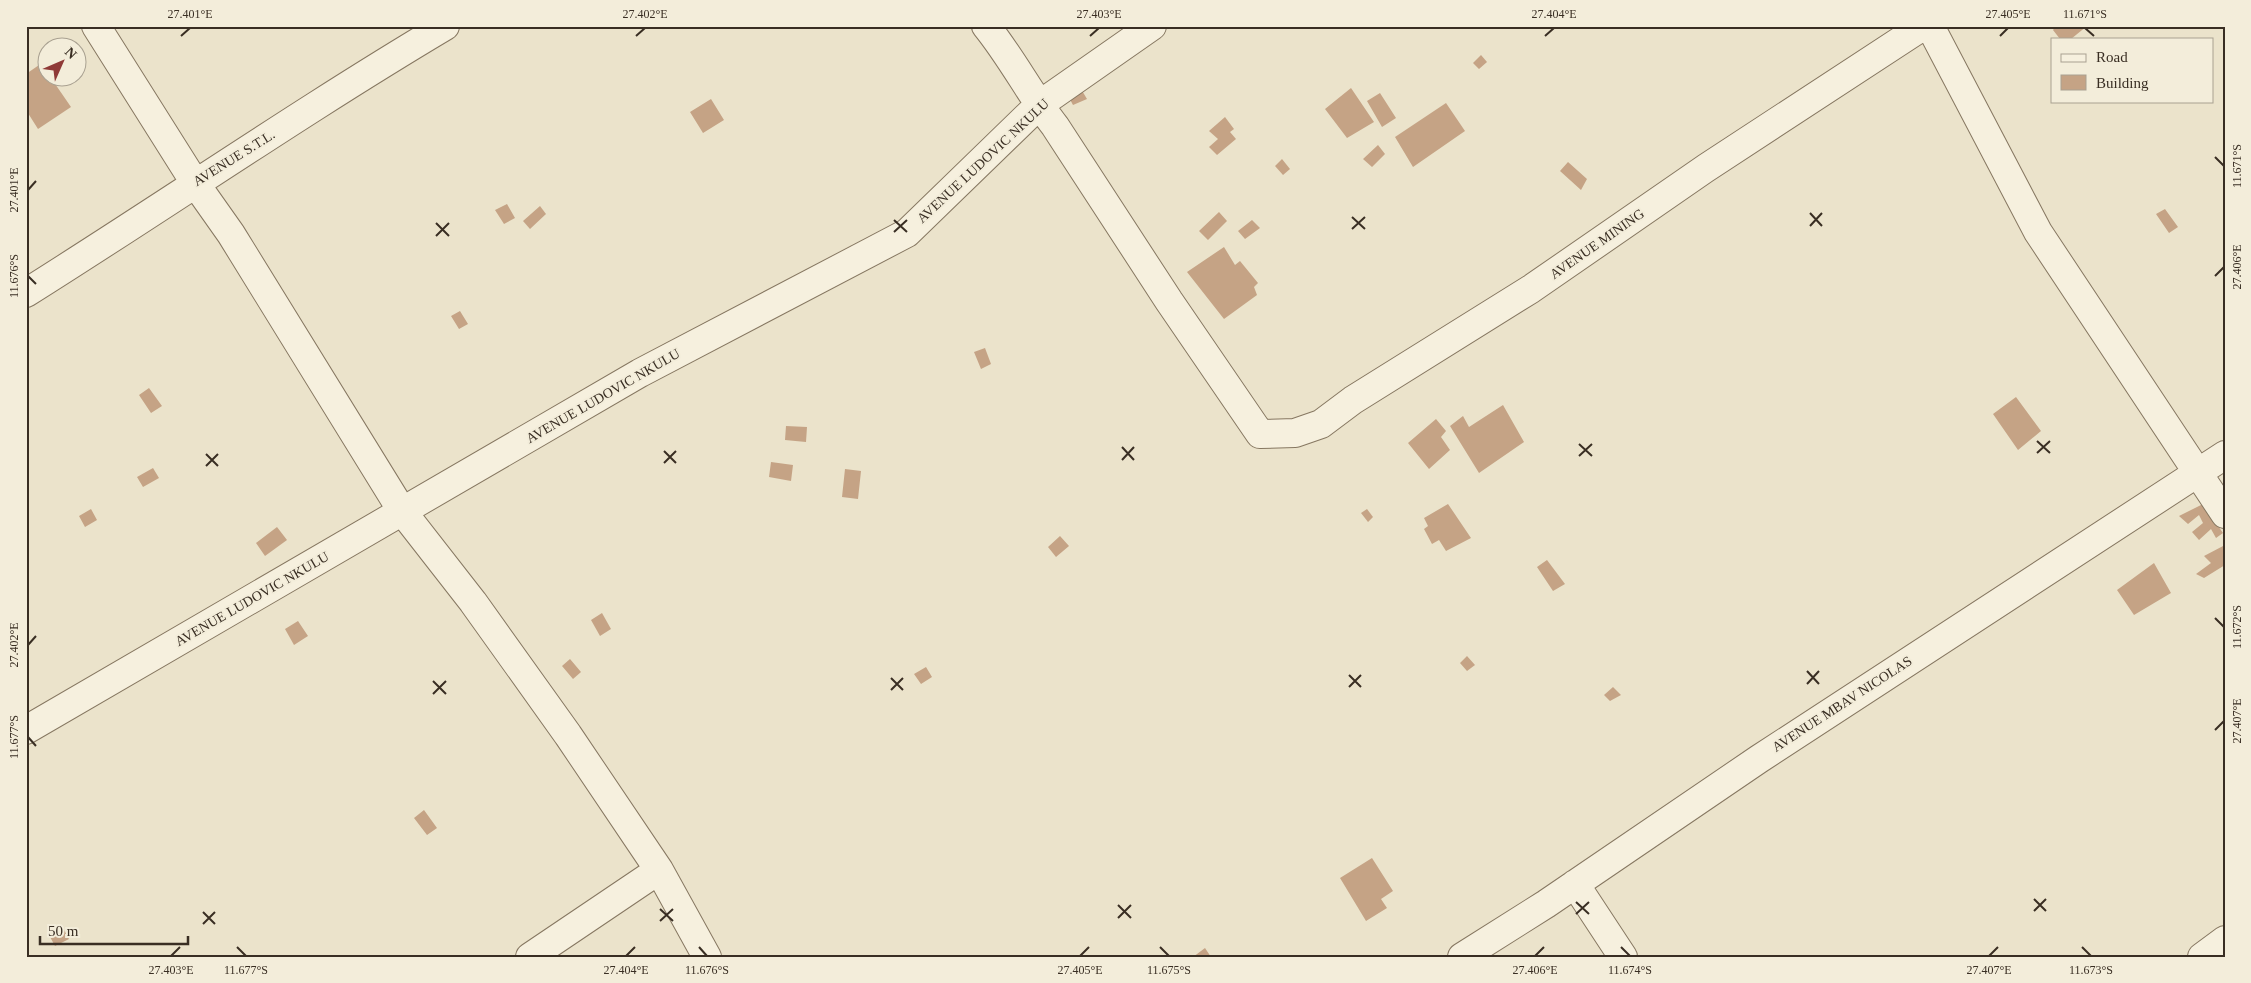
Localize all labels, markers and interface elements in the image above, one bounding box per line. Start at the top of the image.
text: 27.401°E [167,7,213,21]
text: 27.402°E [622,7,668,21]
text: 27.403°E [1076,7,1122,21]
text: 27.404°E [1531,7,1577,21]
text: 27.405°E [1985,7,2031,21]
text: 11.671°S [2063,7,2107,21]
north arrow [38,38,88,88]
legend [2051,38,2214,102]
text: N [62,44,80,62]
text: Road [2096,49,2128,65]
text: Building [2096,75,2149,91]
street label: AVENUE LUDOVIC NKULU [914,96,1052,226]
street label: AVENUE S.T.L. [190,127,278,189]
text: 11.671°S [2230,144,2244,188]
text: 27.401°E [7,167,21,213]
street label: AVENUE MINING [1547,206,1647,282]
text: 27.406°E [2230,244,2244,290]
text: 11.676°S [7,254,21,298]
street label: AVENUE LUDOVIC NKULU [524,346,682,446]
street label: AVENUE LUDOVIC NKULU [173,549,331,649]
text: 11.672°S [2230,605,2244,649]
text: 27.402°E [7,622,21,668]
street label: AVENUE MBAV NICOLAS [1769,653,1915,755]
text: 27.407°E [2230,698,2244,744]
text: 11.677°S [7,715,21,759]
scale bar [40,913,188,945]
text: 50 m [48,923,79,939]
text: 27.403°E [148,963,194,977]
text: 11.677°S [224,963,268,977]
text: 27.404°E [603,963,649,977]
text: 11.676°S [685,963,729,977]
text: 27.405°E [1057,963,1103,977]
text: 11.675°S [1147,963,1191,977]
text: 27.406°E [1512,963,1558,977]
text: 11.674°S [1608,963,1652,977]
text: 27.407°E [1966,963,2012,977]
text: 11.673°S [2069,963,2113,977]

